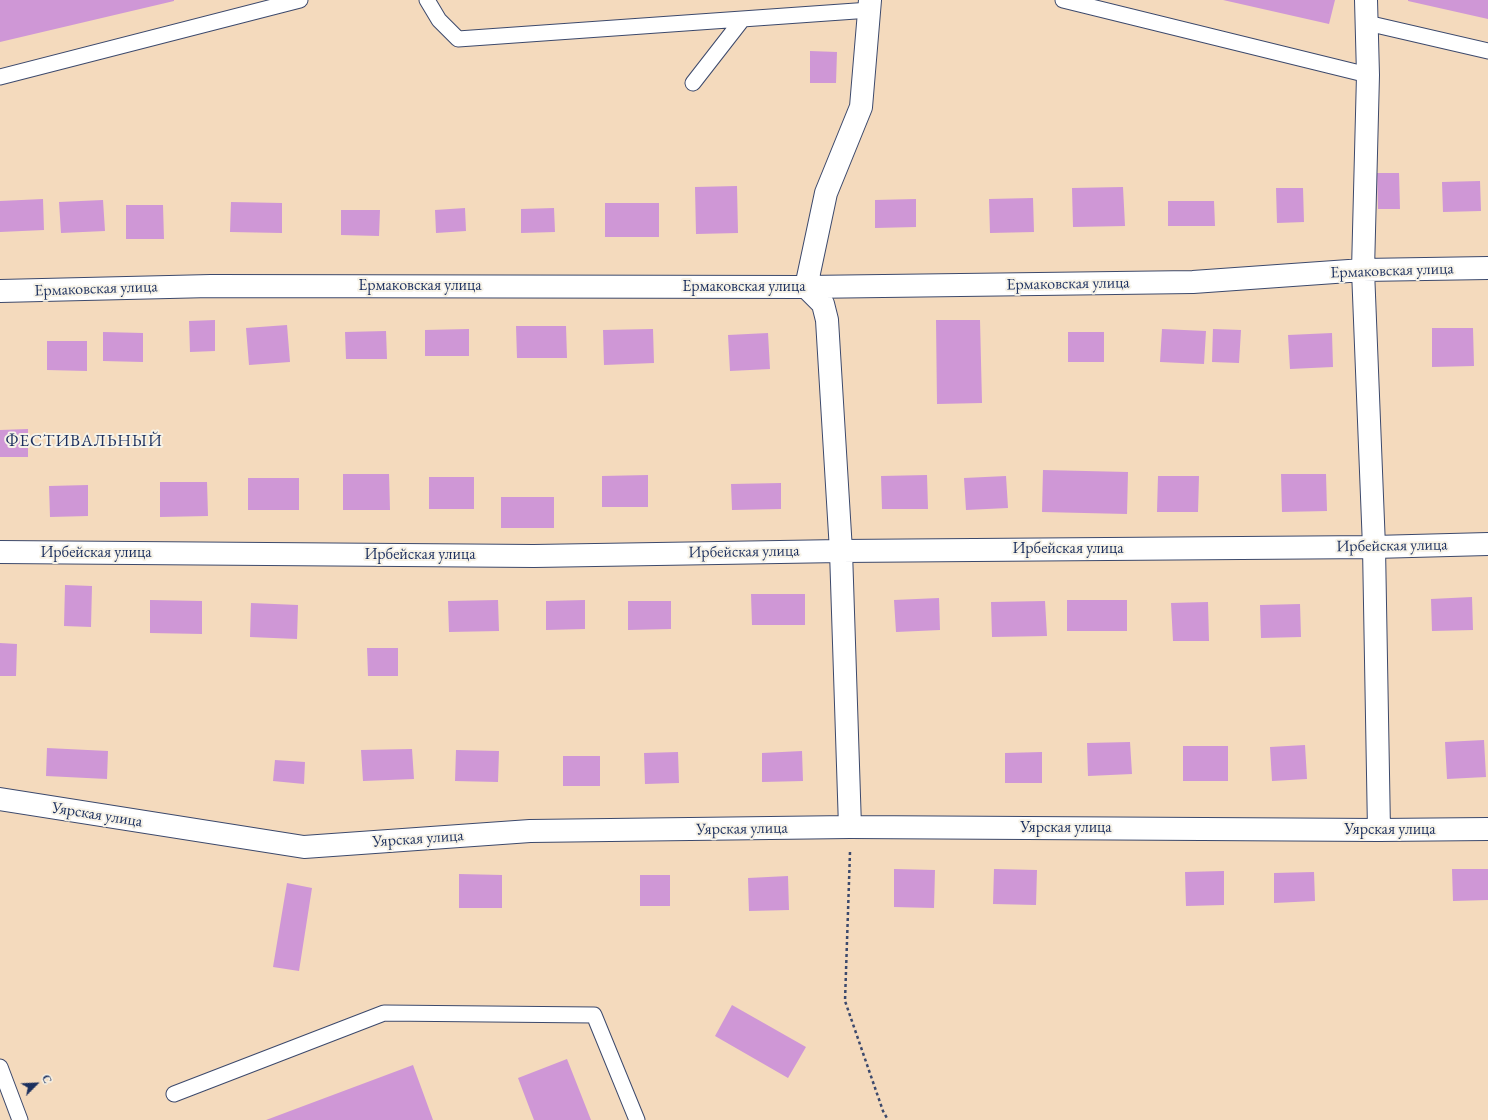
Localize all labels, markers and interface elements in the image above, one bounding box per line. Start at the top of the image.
street label: Ермаковская улица [1330,259,1454,283]
street label: Ермаковская улица [1006,273,1130,295]
street label: Ермаковская улица [358,276,482,296]
street label: Ермаковская улица [34,277,158,301]
street label: Ермаковская улица [682,277,806,297]
district label: ФЕСТИВАЛЬНЫЙ [5,431,163,451]
street label: Ирбейская улица [1336,535,1448,557]
street label: Ирбейская улица [1012,539,1124,559]
street label: Ирбейская улица [688,541,800,563]
street label: Ирбейская улица [40,543,152,563]
street label: Ирбейская улица [364,545,476,565]
street label: Уярская улица [50,798,144,832]
street label: Уярская улица [1020,818,1112,838]
street label: Уярская улица [696,819,788,839]
street label: Уярская улица [1344,820,1436,840]
street label: Уярская улица [372,826,464,852]
north arrow [16,1064,56,1104]
text: С [39,1073,55,1086]

